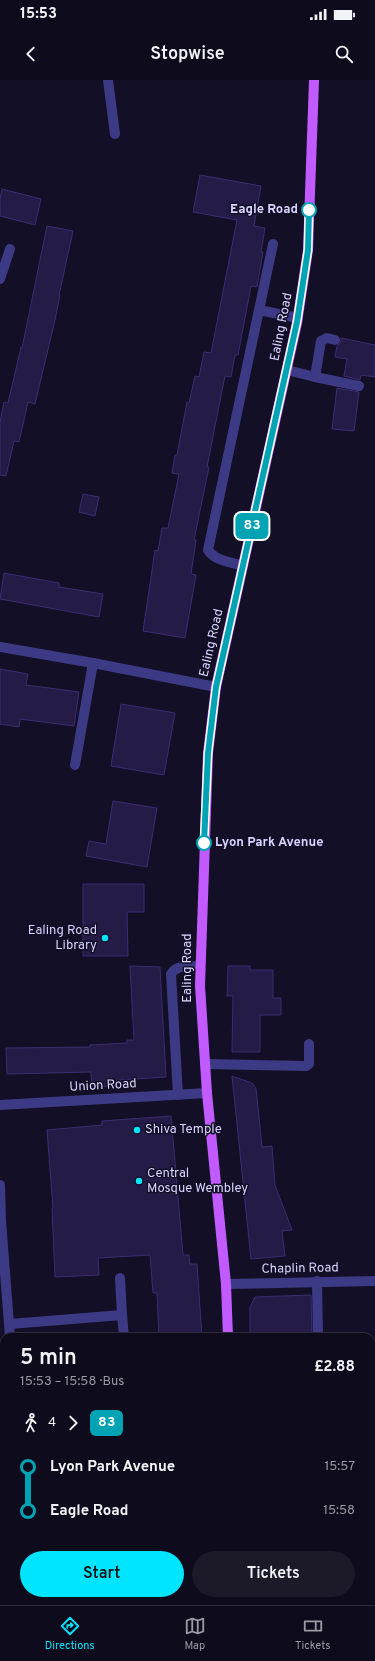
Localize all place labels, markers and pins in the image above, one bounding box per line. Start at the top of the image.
place label: Eagle Road [230,202,298,218]
marker: Eagle Road [301,202,317,218]
marker: Lyon Park Avenue [196,835,212,851]
place label: Lyon Park Avenue [215,835,323,851]
place label: Ealing Road Library [28,923,97,954]
marker: Ealing Road Library [100,933,110,943]
place label: Shiva Temple [145,1122,222,1138]
marker: Shiva Temple [132,1125,142,1135]
place label: Central Mosque Wembley [147,1166,248,1197]
marker: Central Mosque Wembley [134,1176,144,1186]

